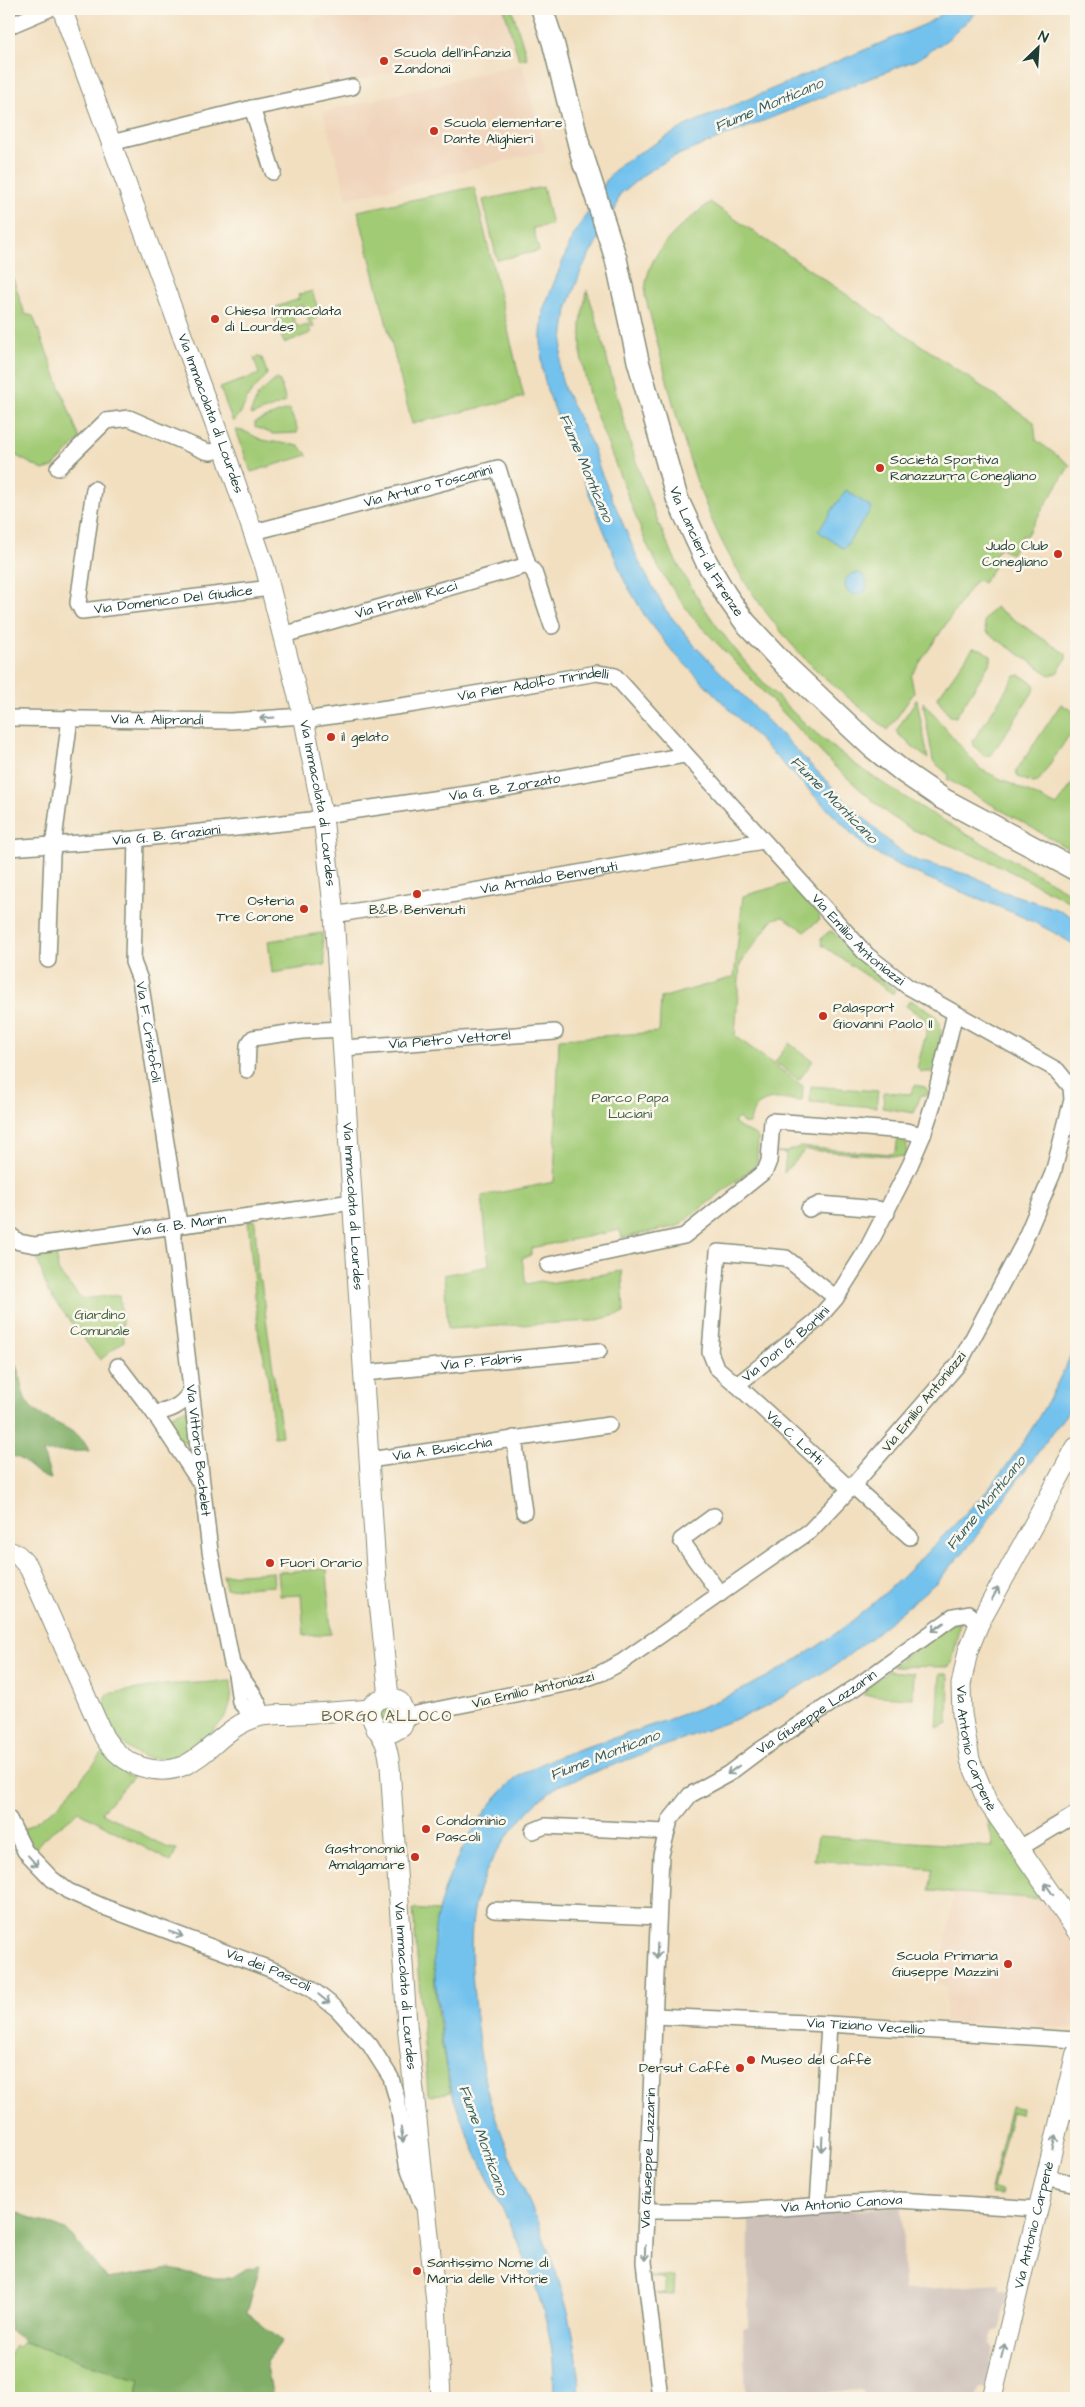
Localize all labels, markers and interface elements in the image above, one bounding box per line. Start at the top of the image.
north arrow [1012,22,1062,72]
text: N [1035,26,1051,48]
place label: Scuola dell'infanzia Zandonai [394,43,511,79]
marker: Scuola dell'infanzia Zandonai [378,55,390,67]
water label: Fiume Monticano [712,72,828,137]
place label: Scuola elementare Dante Alighieri [444,113,563,149]
marker: Scuola elementare Dante Alighieri [428,125,440,137]
place label: Chiesa Immacolata di Lourdes [225,301,341,337]
marker: Chiesa Immacolata di Lourdes [209,313,221,325]
street label: Via Immacolata di Lourdes [172,331,249,496]
water label: Fiume Monticano [554,411,619,527]
place label: Società Sportiva Ranazzurra Conegliano [890,450,1036,486]
street label: Via Arturo Toscanini [362,460,495,513]
marker: Società Sportiva Ranazzurra Conegliano [874,462,886,474]
street label: Via Lancieri di Firenze [664,484,749,621]
place label: Judo Club Conegliano [982,536,1048,572]
marker: Judo Club Conegliano [1052,548,1064,560]
street label: Via Fratelli Ricci [353,576,460,624]
street label: Via Domenico Del Giudice [93,580,254,619]
street label: Via Pier Adolfo Tirindelli [456,663,610,707]
street label: Via A. Aliprandi [111,709,203,731]
one-way arrow [259,714,275,723]
street label: Via Immacolata di Lourdes [294,718,341,887]
place label: il gelato [341,727,389,747]
marker: il gelato [325,731,337,743]
water label: Fiume Monticano [786,752,883,849]
street label: Via G. B. Zorzato [448,768,562,807]
street label: Via G. B. Graziani [112,820,221,851]
street label: Via Arnaldo Benvenuti [479,856,619,900]
marker: B&B Benvenuti [411,888,423,900]
street label: Via Emilio Antoniazzi [806,889,909,991]
place label: Osteria Tre Corone [216,891,294,927]
place label: B&B Benvenuti [369,900,465,920]
marker: Osteria Tre Corone [298,903,310,915]
street label: Via F. Cristofoli [130,980,166,1084]
place label: Palasport Giovanni Paolo II [833,998,933,1034]
marker: Palasport Giovanni Paolo II [817,1010,829,1022]
street label: Via Pietro Vettorel [388,1025,511,1055]
park label: Parco Papa Luciani [591,1088,669,1124]
street label: Via Immacolata di Lourdes [337,1122,368,1291]
street label: Via G. B. Marin [132,1209,228,1242]
street label: Via Don G. Borlini [738,1302,834,1387]
park label: Giardino Comunale [70,1305,130,1341]
street label: Via Emilio Antoniazzi [877,1347,971,1457]
street label: Via P. Fabris [440,1348,523,1376]
street label: Via Vittorio Bachelet [181,1383,216,1518]
street label: Via C. Lotti [761,1406,828,1470]
street label: Via A. Busicchia [391,1432,493,1466]
water label: Fiume Monticano [941,1450,1032,1555]
place label: Fuori Orario [280,1553,362,1573]
marker: Fuori Orario [264,1557,276,1569]
one-way arrow [991,1587,1001,1601]
one-way arrow [931,1622,945,1632]
street label: Via Giuseppe Lazzarin [753,1665,881,1760]
street label: Via Emilio Antoniazzi [470,1666,596,1714]
street label: Via Antonio Carpenè [951,1685,1001,1816]
district label: BORGO ALLOCO [322,1706,452,1727]
water label: Fiume Monticano [547,1724,664,1786]
one-way arrow [726,1765,740,1775]
place label: Condominio Pascoli [436,1811,506,1847]
marker: Condominio Pascoli [420,1823,432,1835]
place label: Gastronomia Amalgamare [325,1839,405,1875]
marker: Gastronomia Amalgamare [409,1851,421,1863]
one-way arrow [27,1854,39,1867]
one-way arrow [1044,1882,1054,1896]
street label: Via Immacolata di Lourdes [389,1901,422,2071]
one-way arrow [168,1930,183,1939]
street label: Via dei Pascoli [223,1943,314,1997]
one-way arrow [653,1943,662,1959]
place label: Scuola Primaria Giuseppe Mazzini [892,1946,998,1982]
marker: Scuola Primaria Giuseppe Mazzini [1002,1958,1014,1970]
one-way arrow [317,1994,331,2004]
street label: Via Tiziano Vecellio [806,2013,926,2040]
place label: Museo del Caffè [761,2050,872,2070]
marker: Museo del Caffè [745,2054,757,2066]
place label: Dersut Caffè [639,2058,730,2078]
marker: Dersut Caffè [734,2062,746,2074]
water label: Fiume Monticano [453,2082,513,2199]
street label: Via Giuseppe Lazzarin [635,2087,661,2229]
one-way arrow [398,2127,408,2143]
one-way arrow [1050,2134,1059,2150]
one-way arrow [818,2135,827,2151]
street label: Via Antonio Carpenè [1009,2159,1059,2291]
street label: Via Antonio Canova [780,2190,903,2218]
one-way arrow [640,2245,649,2261]
place label: Santissimo Nome di Maria delle Vittorie [427,2253,549,2289]
marker: Santissimo Nome di Maria delle Vittorie [411,2265,423,2277]
one-way arrow [999,2343,1009,2359]

